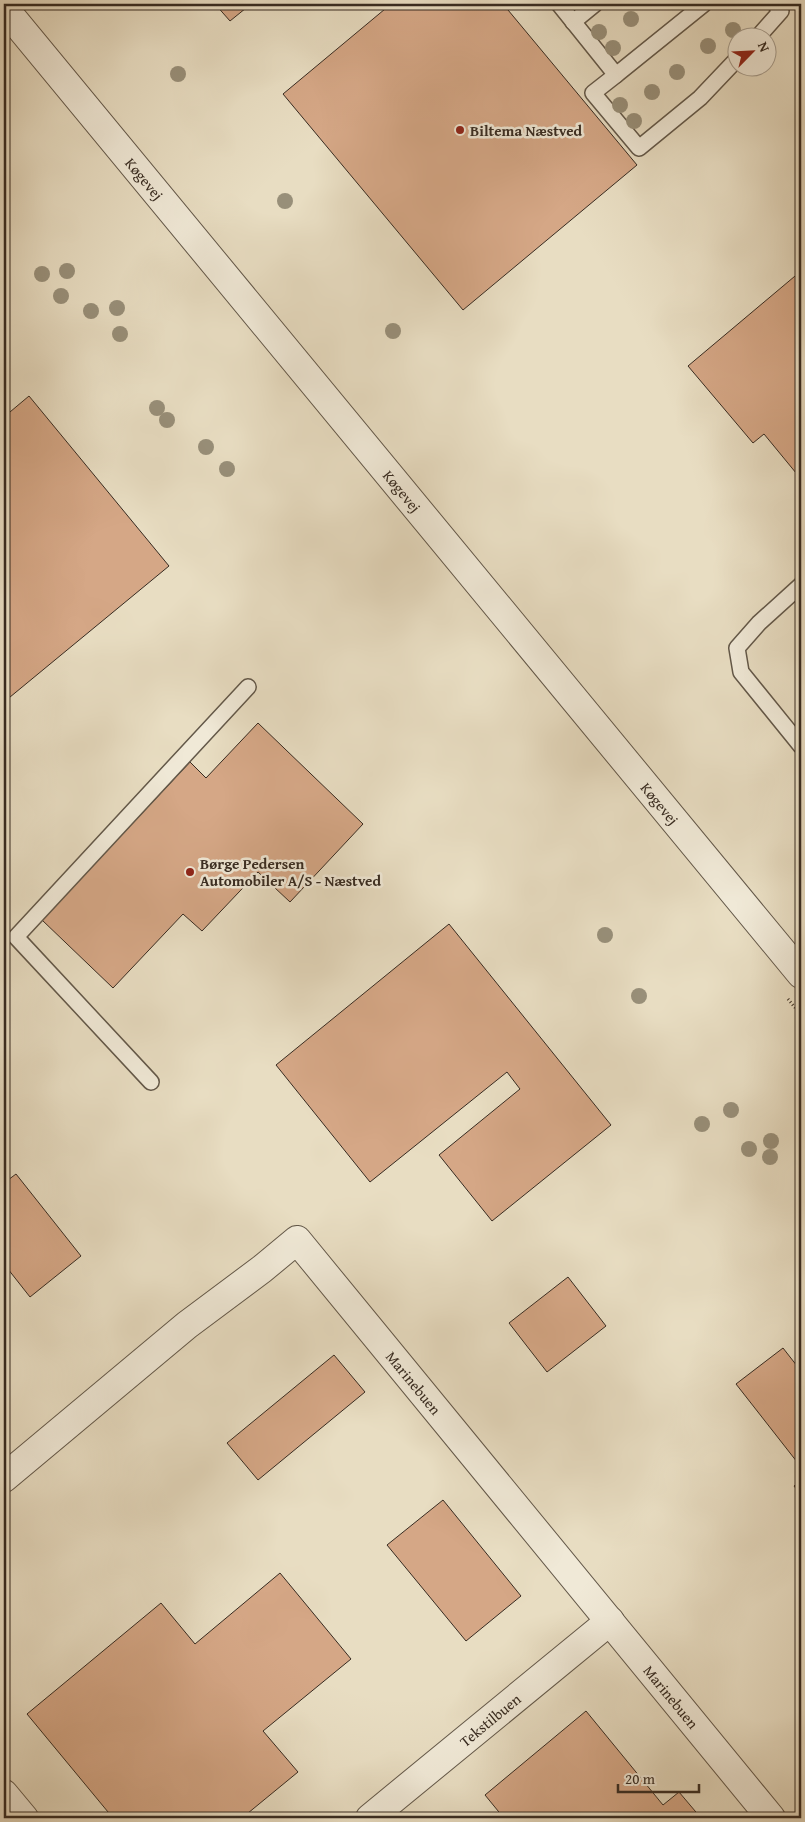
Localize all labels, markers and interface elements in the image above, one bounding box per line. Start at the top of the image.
north arrow [728,28,778,78]
text: N [753,38,775,56]
place label: Biltema Næstved [470,120,583,141]
marker: Biltema Næstved [454,124,466,136]
street label: Køgevej [121,153,168,204]
street label: Køgevej [379,465,426,517]
street label: Køgevej [636,778,684,829]
place label: Børge Pedersen Automobiler A/S - Næstved [200,853,381,891]
marker: Børge Pedersen Automobiler A/S - Næstved [184,866,196,878]
street label: Marinebuen [382,1346,447,1419]
street label: Marinebuen [639,1660,704,1733]
street label: Tekstilbuen [455,1688,525,1751]
scale bar [618,1762,699,1794]
text: 20 m [625,1768,656,1789]

